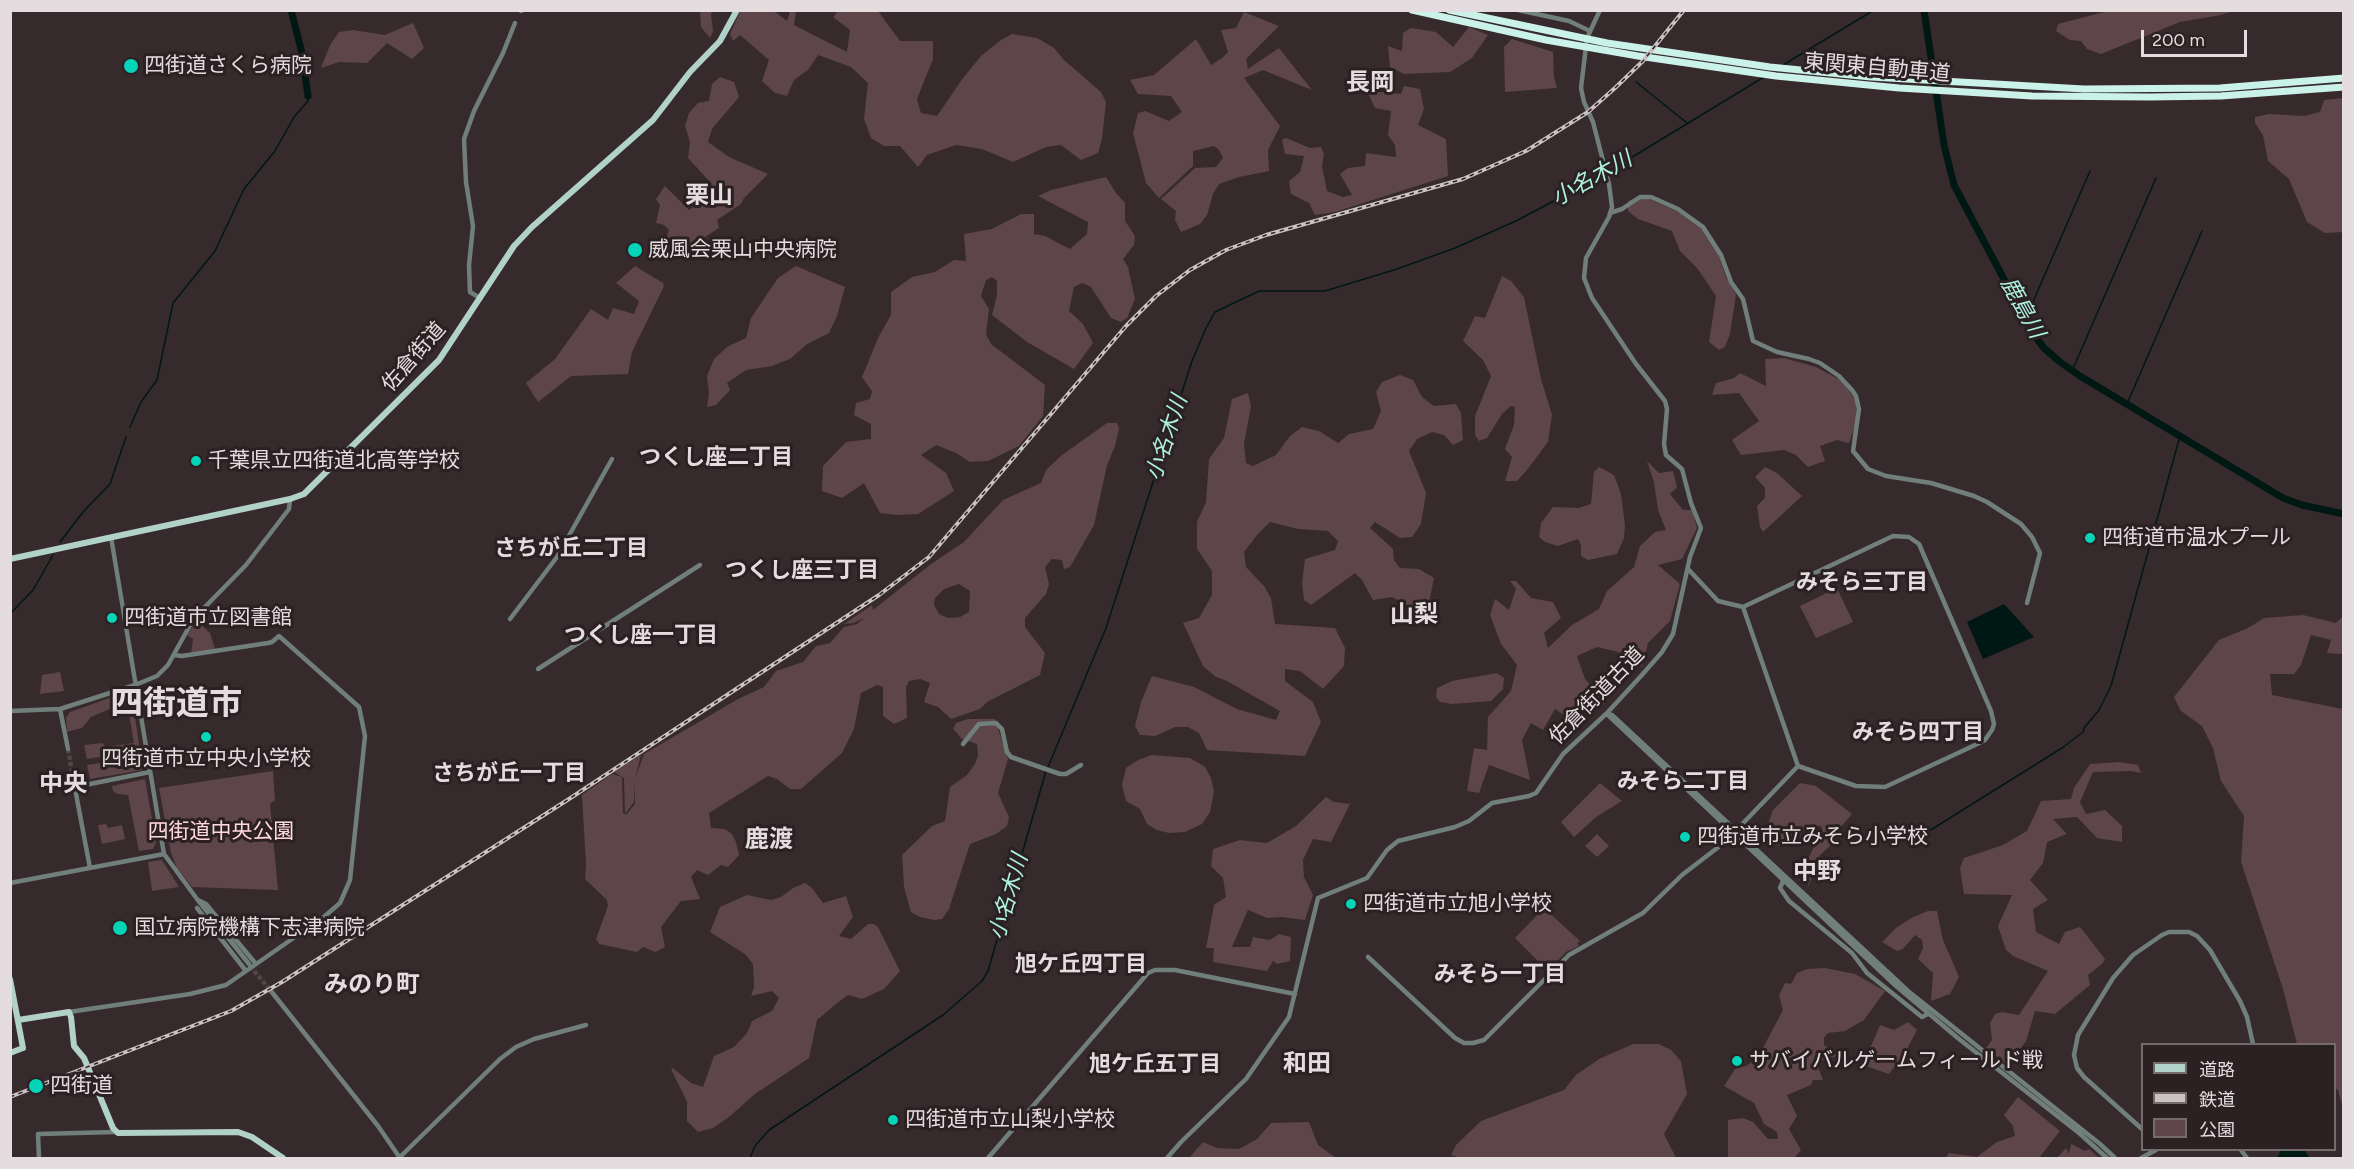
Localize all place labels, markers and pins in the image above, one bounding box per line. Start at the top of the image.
place label: 四街道さくら病院 [144,53,312,79]
marker: 四街道さくら病院 [122,57,140,75]
place label: 威風会栗山中央病院 [648,237,837,263]
marker: 威風会栗山中央病院 [626,241,644,259]
place label: 千葉県立四街道北高等学校 [208,448,460,474]
marker: 千葉県立四街道北高等学校 [189,454,203,468]
place label: 四街道市温水プール [2102,525,2291,551]
marker: 四街道市温水プール [2083,531,2097,545]
place label: 四街道市立図書館 [124,605,292,631]
marker: 四街道市立図書館 [105,611,119,625]
marker: 四街道市立中央小学校 [199,730,213,744]
place label: 四街道市立中央小学校 [101,746,311,772]
place label: 四街道市立みそら小学校 [1697,824,1928,850]
marker: 四街道市立みそら小学校 [1678,830,1692,844]
place label: 四街道市立旭小学校 [1363,891,1552,917]
marker: 四街道市立旭小学校 [1344,897,1358,911]
place label: 国立病院機構下志津病院 [134,915,365,941]
marker: 国立病院機構下志津病院 [111,919,129,937]
place label: サバイバルゲームフィールド戦 [1749,1048,2043,1074]
marker: サバイバルゲームフィールド戦 [1730,1054,1744,1068]
place label: 四街道 [50,1073,113,1099]
marker: 四街道 [27,1077,45,1095]
place label: 四街道市立山梨小学校 [905,1107,1115,1133]
marker: 四街道市立山梨小学校 [886,1113,900,1127]

